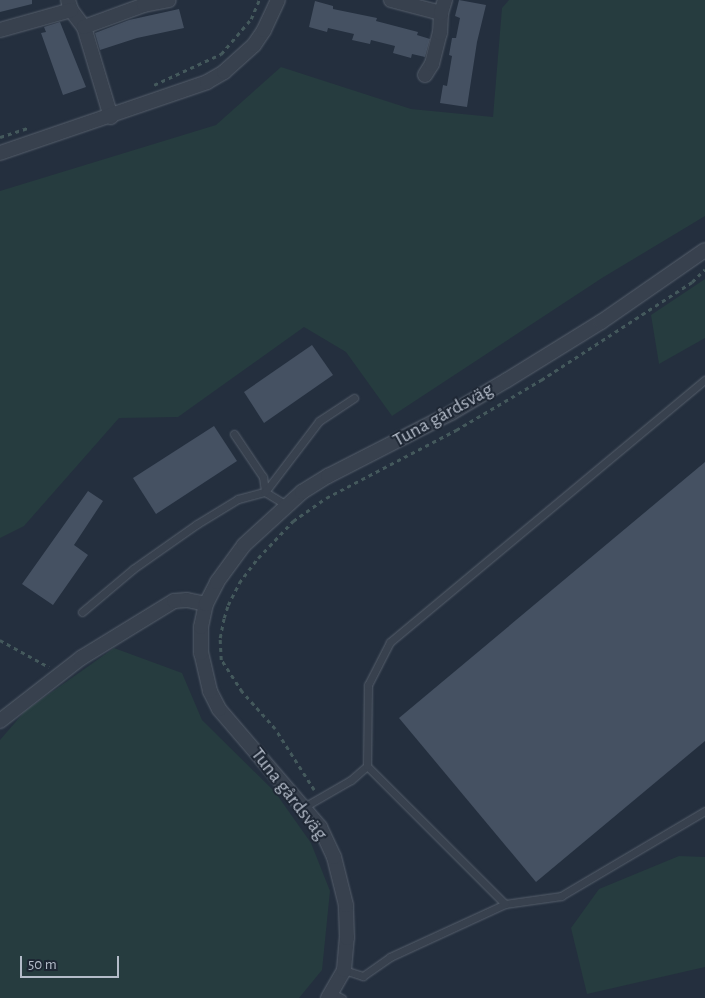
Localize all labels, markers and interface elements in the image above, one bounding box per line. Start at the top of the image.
street label: Tuna gårdsväg [389,378,497,452]
street label: Tuna gårdsväg [245,743,333,845]
scale bar [22,946,121,978]
text: 50 m [28,957,57,972]

